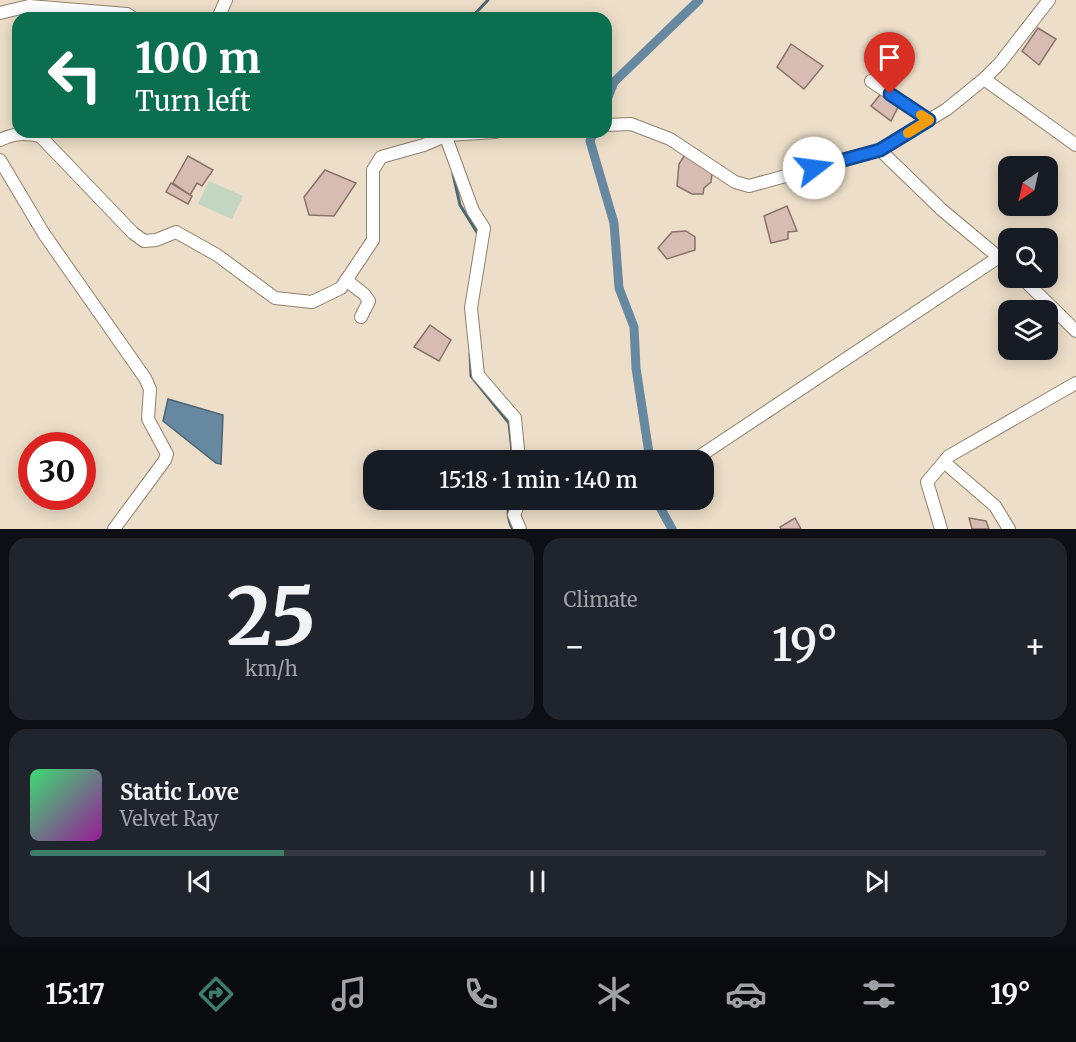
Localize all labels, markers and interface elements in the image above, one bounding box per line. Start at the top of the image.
text: 100 m [135,32,261,84]
pin [864,32,915,94]
icon: left [36,36,114,114]
icon: arrive [873,41,906,74]
text: Turn left [135,84,250,118]
position arrow [782,136,846,200]
north arrow [998,156,1058,216]
map controls [998,156,1058,360]
button: search [998,228,1058,288]
button: layers [998,300,1058,360]
speed limit sign: 30 [18,432,96,510]
text: 15:18 · 1 min · 140 m [439,466,638,494]
text: 25 [226,568,316,666]
text: Climate [564,587,638,612]
text: 19° [772,617,838,673]
text: − [564,626,586,667]
text: + [1024,626,1046,667]
text: km/h [245,656,298,681]
text: Static Love [120,778,239,806]
text: Velvet Ray [120,806,219,831]
icon: previous [183,865,216,898]
icon: pause [521,865,554,898]
icon: next [860,865,893,898]
icon: directions [195,973,237,1015]
icon: music [328,973,370,1015]
icon: phone [460,973,502,1015]
icon: climate [593,973,635,1015]
icon: car [725,973,767,1015]
icon: filters [858,973,900,1015]
text: 15:17 [45,977,105,1011]
text: 19° [990,977,1031,1011]

